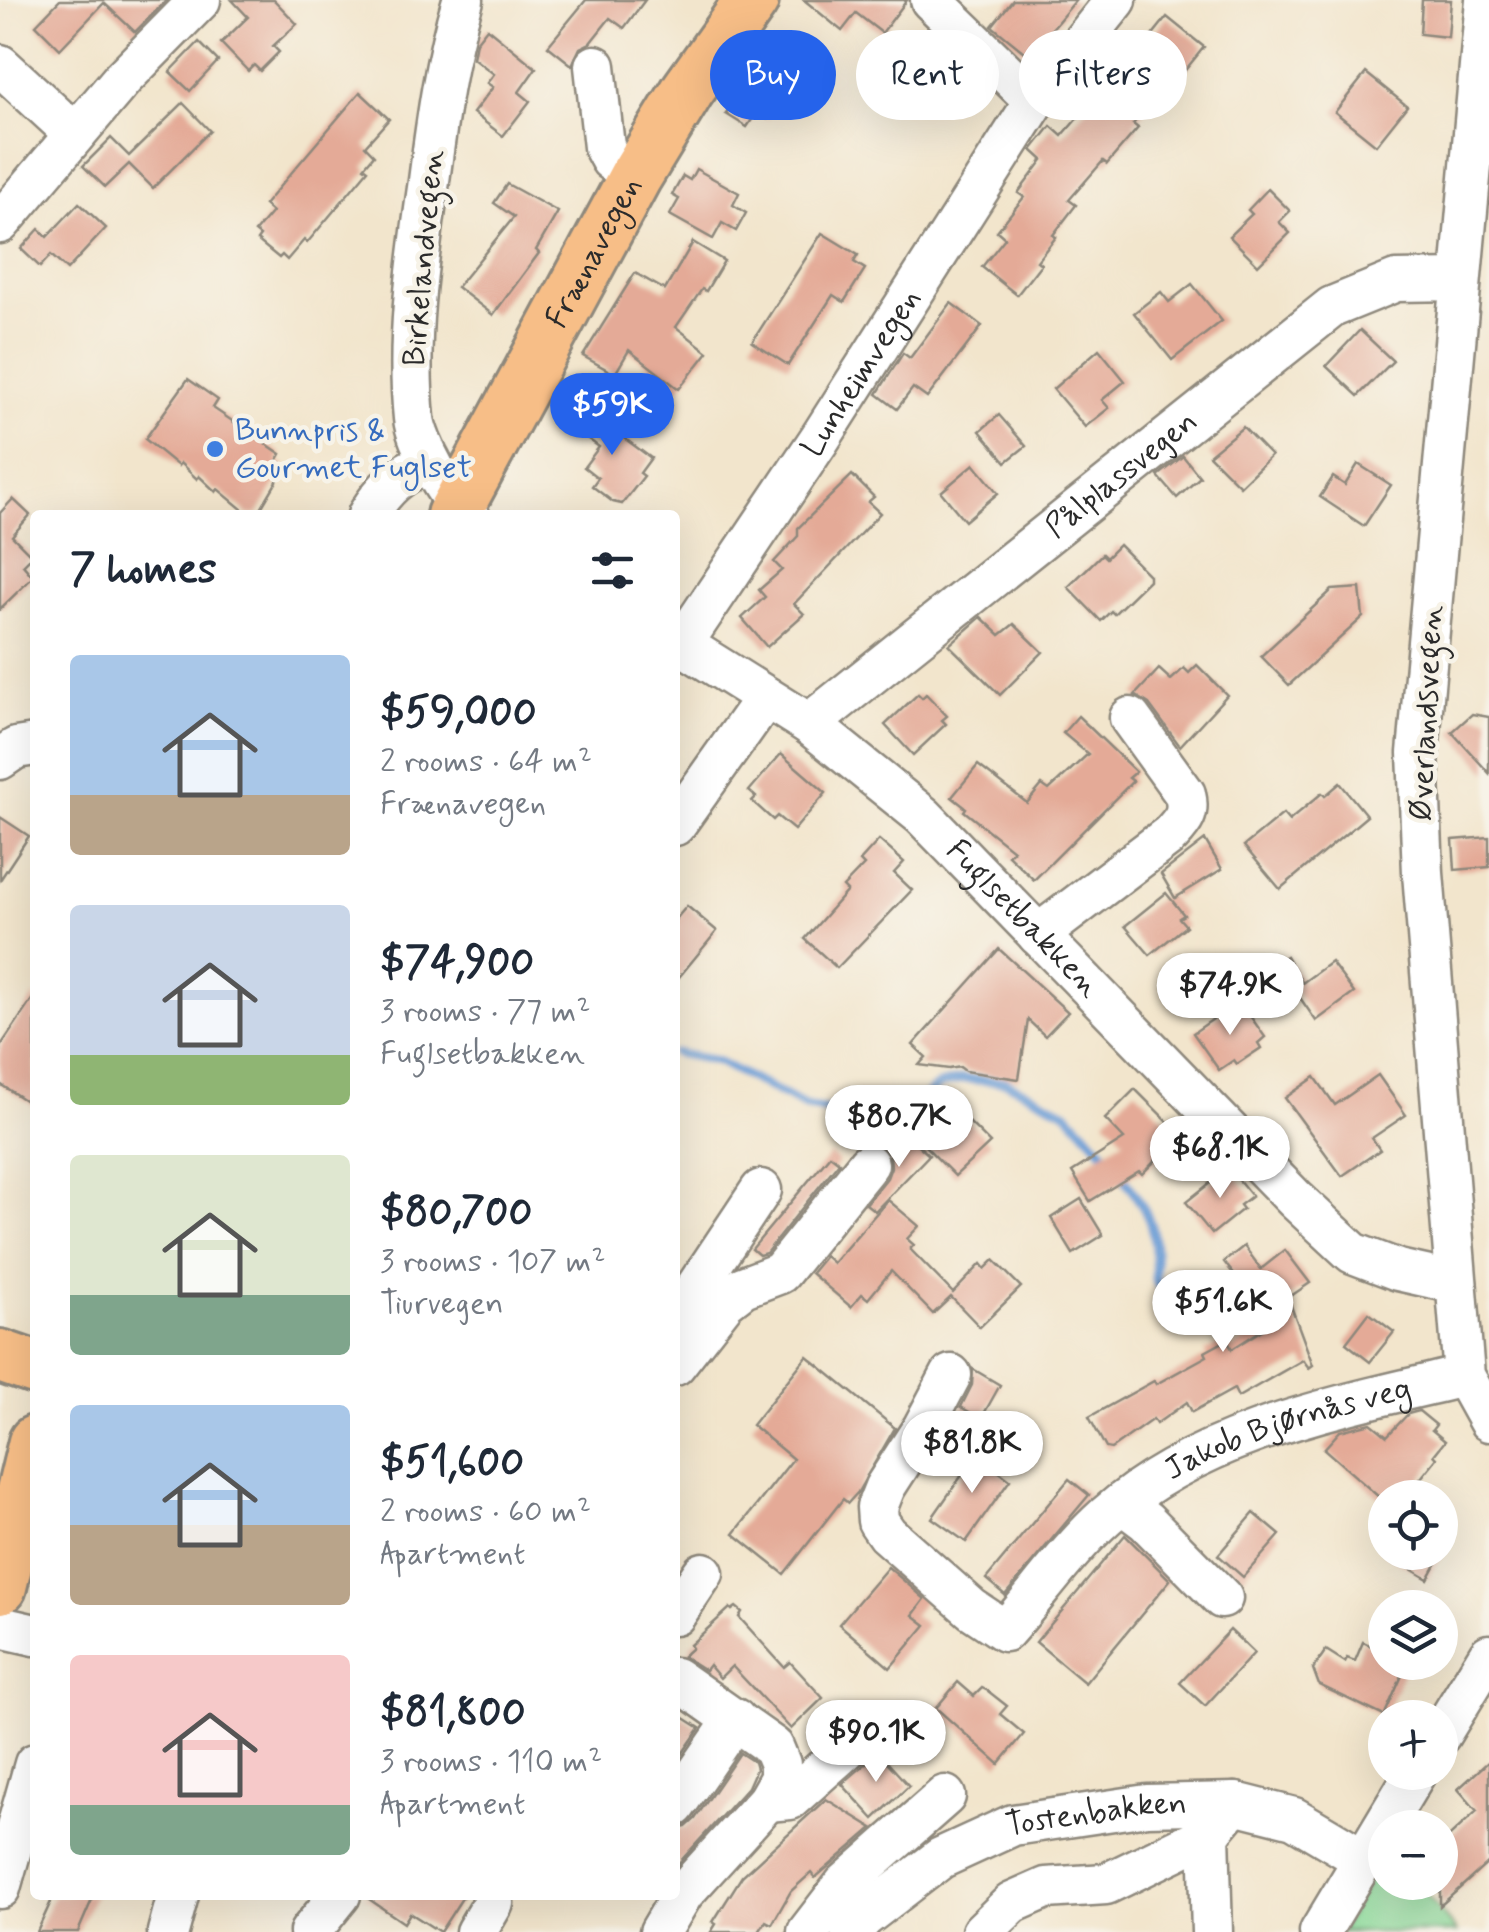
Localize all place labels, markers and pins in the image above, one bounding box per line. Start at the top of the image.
pin: $59K [553,373,671,458]
place label: Bunnpris & Gourmet Fuglset [235,410,472,491]
marker: Bunnpris & Gourmet Fuglset [204,438,226,460]
pin: $74.9K [1149,953,1311,1038]
pin: $80.7K [818,1085,980,1170]
pin: $68.1K [1139,1116,1301,1201]
pin: $51.6K [1142,1270,1304,1355]
pin: $81.8K [891,1411,1053,1496]
pin: $90.1K [795,1700,957,1785]

